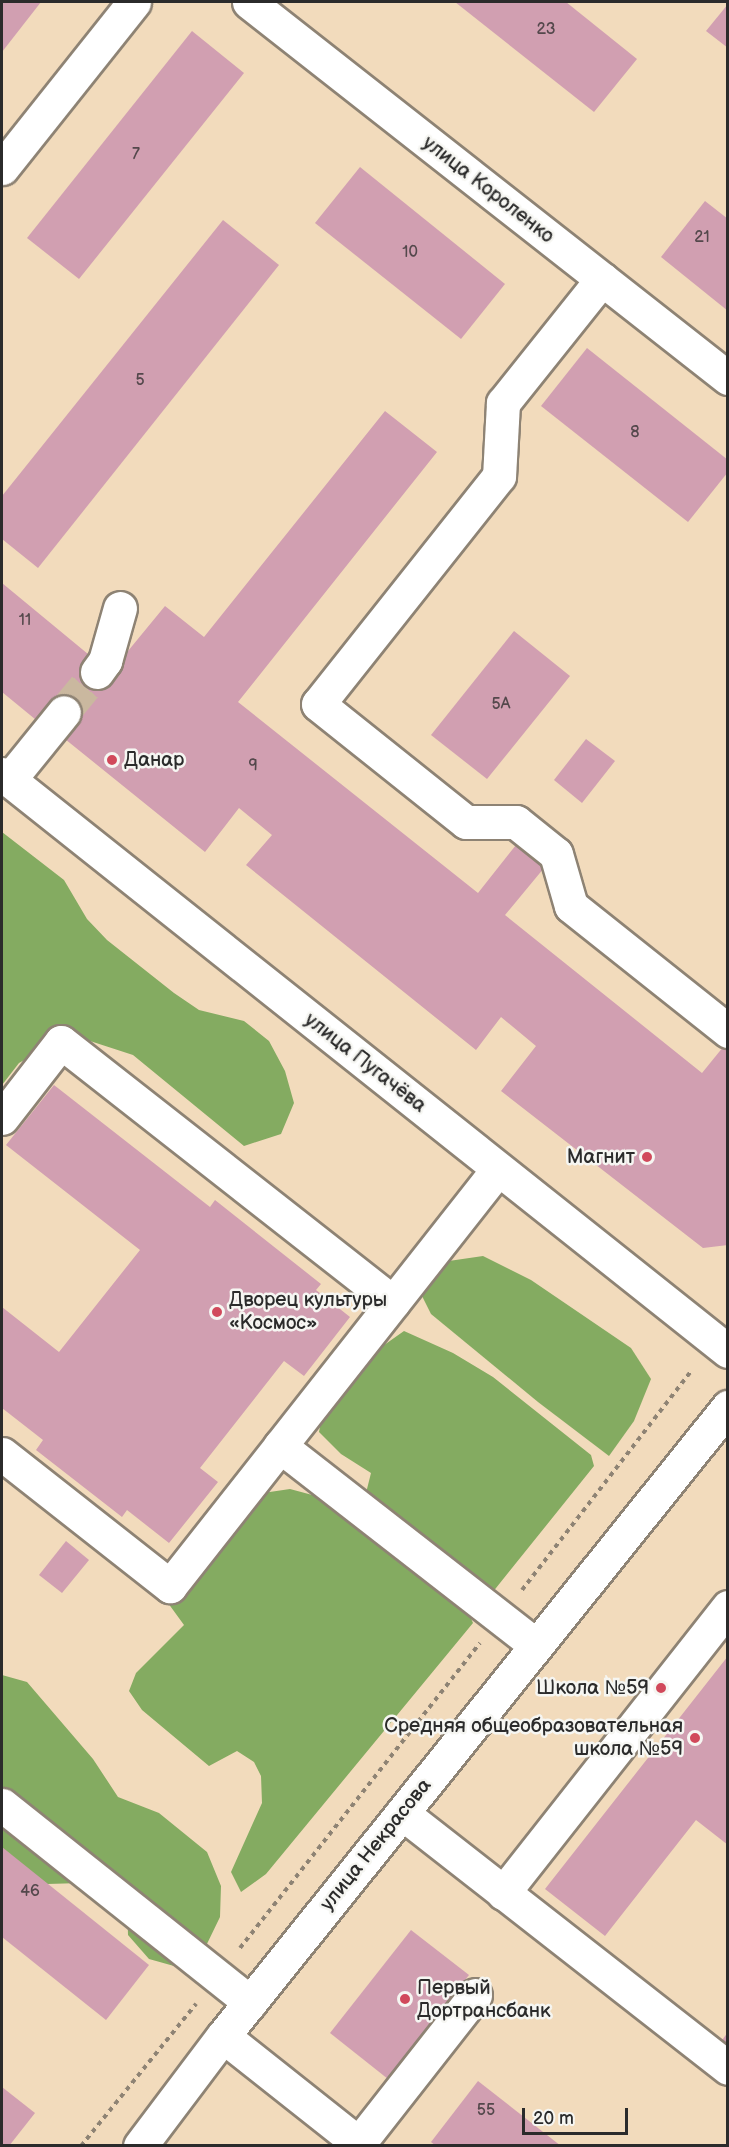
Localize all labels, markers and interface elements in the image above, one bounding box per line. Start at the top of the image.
house number: 23 [537,20,555,40]
street label: улица Короленко [418,131,558,249]
house number: 7 [132,145,140,165]
house number: 21 [694,228,710,248]
house number: 10 [402,243,418,263]
house number: 5 [135,371,145,391]
house number: 8 [630,423,640,443]
house number: 11 [19,611,31,631]
house number: 5А [492,695,510,715]
place label: Данар [124,748,184,772]
marker: Данар [105,753,119,767]
house number: 9 [248,756,258,776]
street label: улица Пугачёва [299,1008,431,1118]
place label: Магнит [567,1145,635,1169]
marker: Магнит [640,1150,654,1164]
place label: Дворец культуры «Космос» [229,1288,387,1335]
marker: Дворец культуры «Космос» [210,1305,224,1319]
place label: Школа №59 [536,1676,649,1700]
marker: Школа №59 [654,1681,668,1695]
place label: Средняя общеобразовательная школа №59 [384,1714,683,1761]
marker: Средняя общеобразовательная школа №59 [688,1731,702,1745]
street label: улица Некрасова [315,1774,437,1916]
house number: 46 [20,1882,40,1902]
place label: Первый Дортрансбанк [417,1976,551,2023]
marker: Первый Дортрансбанк [398,1992,412,2006]
scale bar [525,2096,632,2134]
house number: 55 [477,2101,495,2121]
text: 20 m [533,2108,574,2129]

